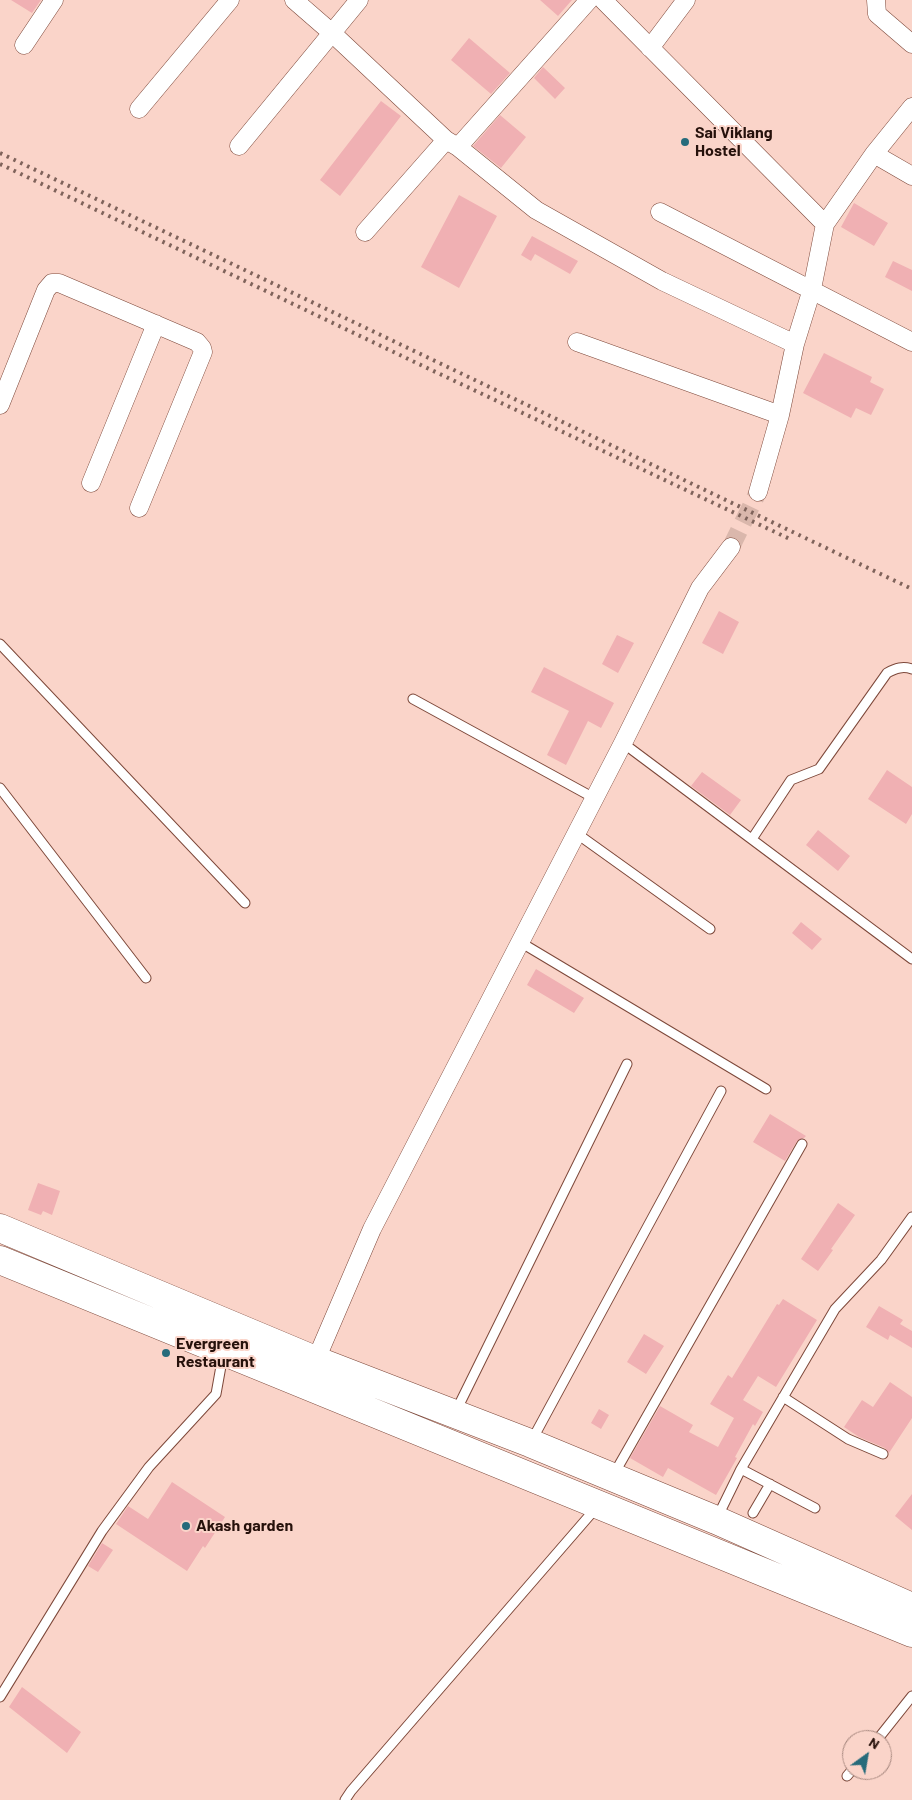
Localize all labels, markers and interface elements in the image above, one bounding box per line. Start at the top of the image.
place label: Sai Viklang Hostel [695,123,773,161]
marker: Sai Viklang Hostel [679,136,691,148]
place label: Evergreen Restaurant [176,1334,255,1372]
marker: Evergreen Restaurant [160,1347,172,1359]
place label: Akash garden [196,1516,293,1536]
marker: Akash garden [180,1520,192,1532]
north arrow [842,1730,892,1780]
text: N [866,1733,883,1752]

